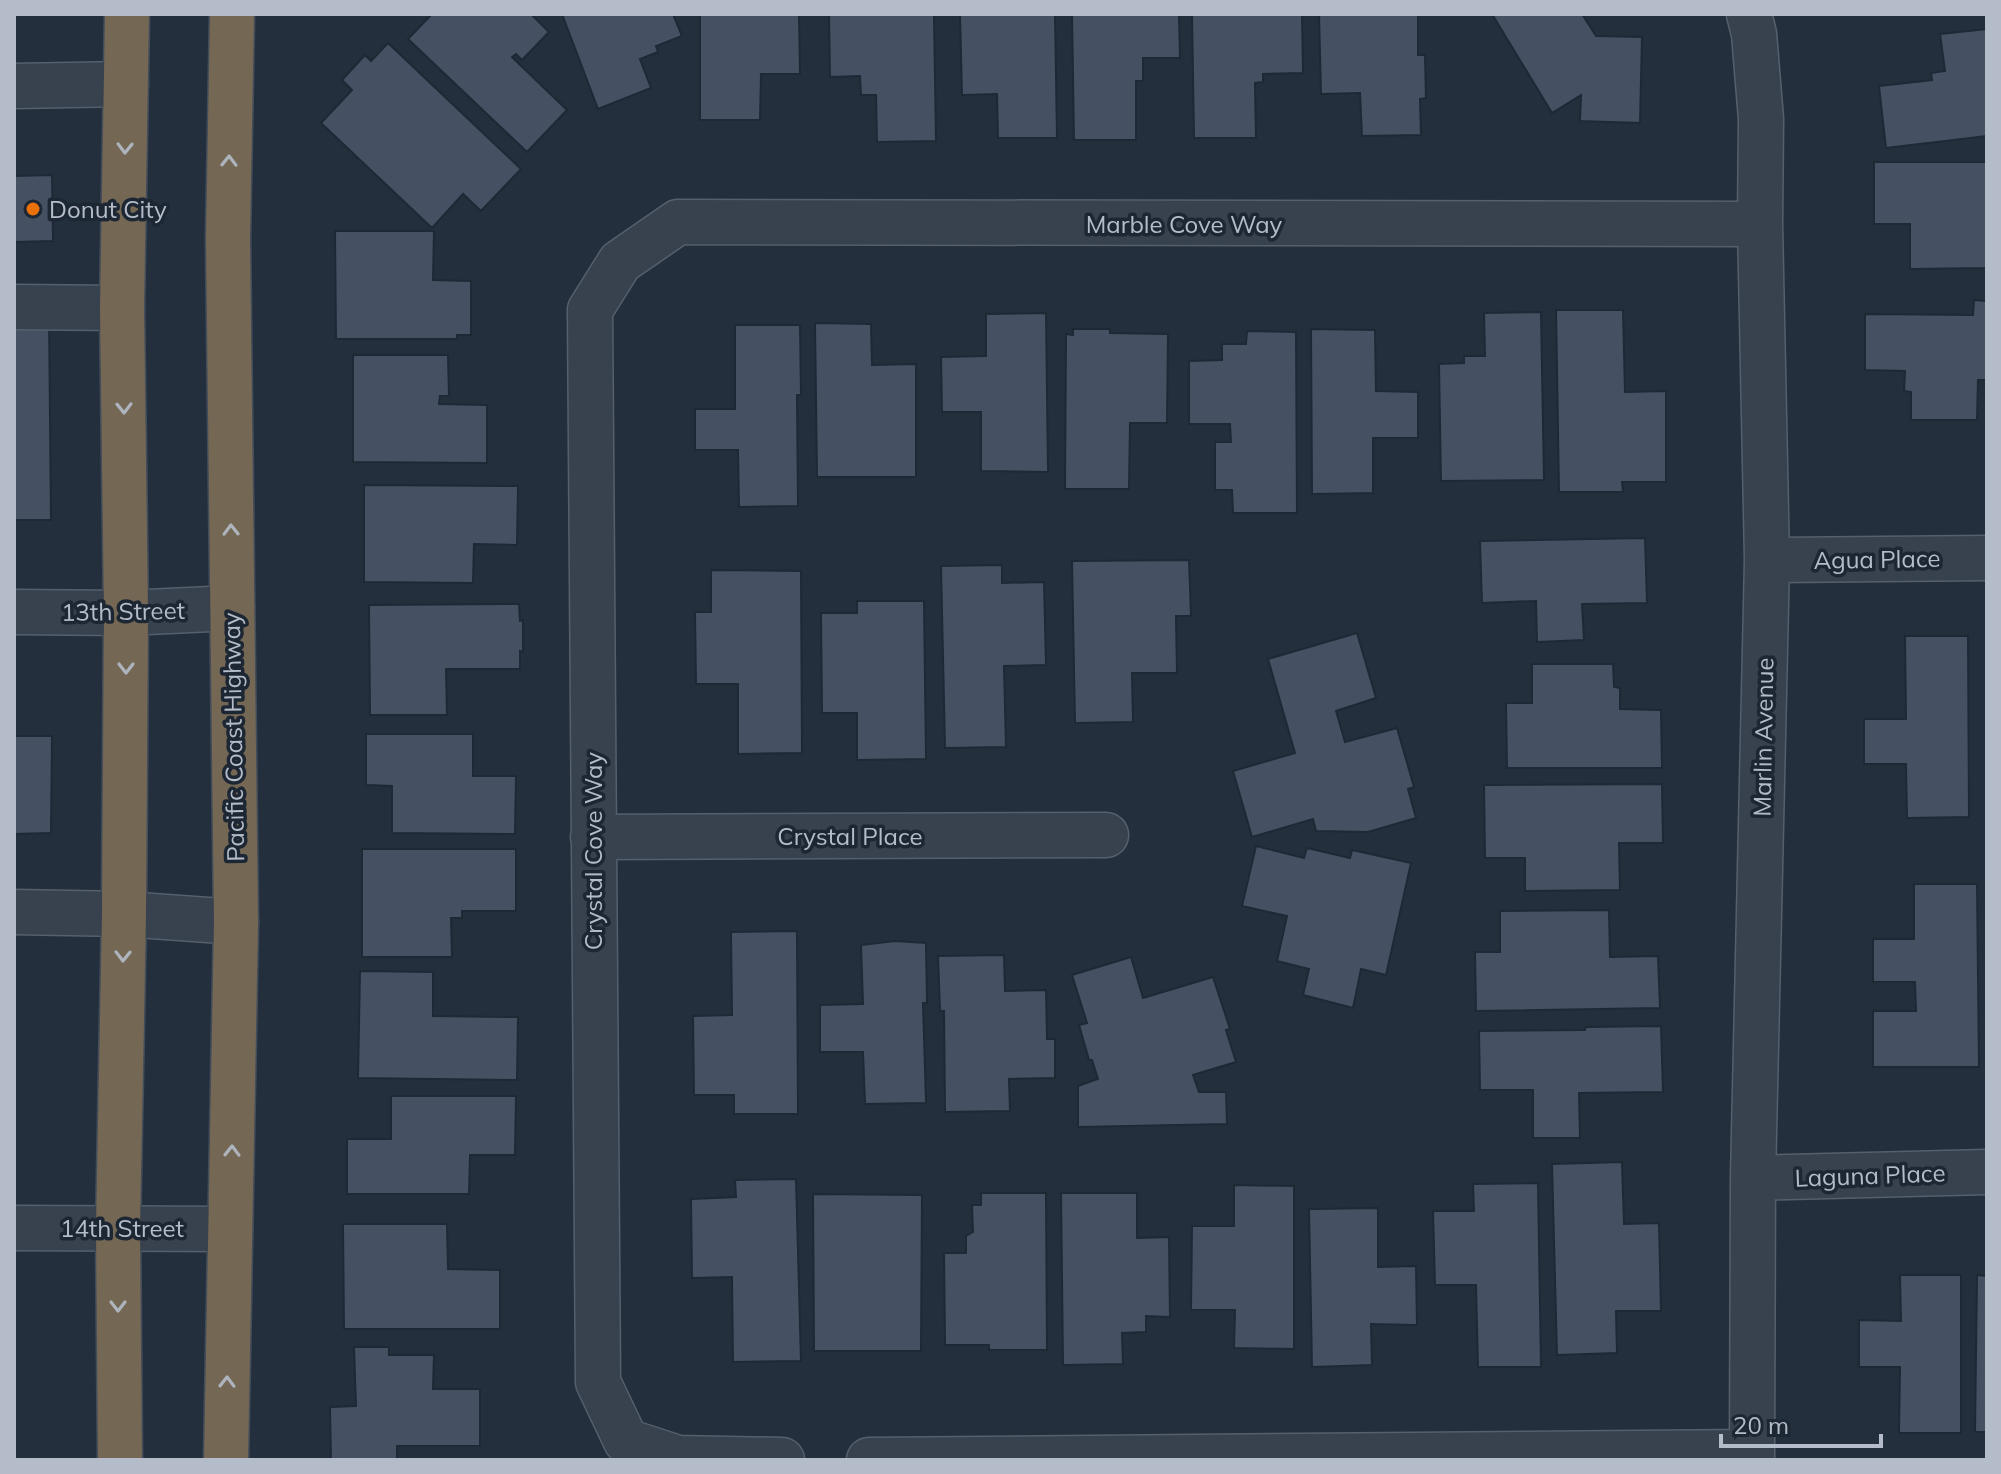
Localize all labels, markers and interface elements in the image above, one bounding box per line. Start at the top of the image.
one-way arrow [116,142,133,155]
one-way arrow [220,154,238,167]
place label: Donut City [49,194,167,224]
marker: Donut City [24,200,42,218]
street label: Marble Cove Way [1086,209,1282,239]
one-way arrow [115,402,133,415]
one-way arrow [222,523,240,536]
street label: Agua Place [1813,543,1941,575]
street label: 13th Street [61,595,185,627]
street label: Pacific Coast Highway [216,612,250,862]
street label: Marlin Avenue [1747,657,1779,817]
one-way arrow [117,662,135,675]
street label: Crystal Cove Way [578,752,608,950]
street label: Crystal Place [777,821,923,851]
one-way arrow [114,950,132,963]
one-way arrow [223,1144,240,1157]
street label: Laguna Place [1794,1157,1946,1193]
street label: 14th Street [60,1213,184,1243]
one-way arrow [109,1300,127,1313]
one-way arrow [219,1375,236,1388]
scale bar [1721,1398,1881,1448]
text: 20 m [1733,1410,1789,1440]

